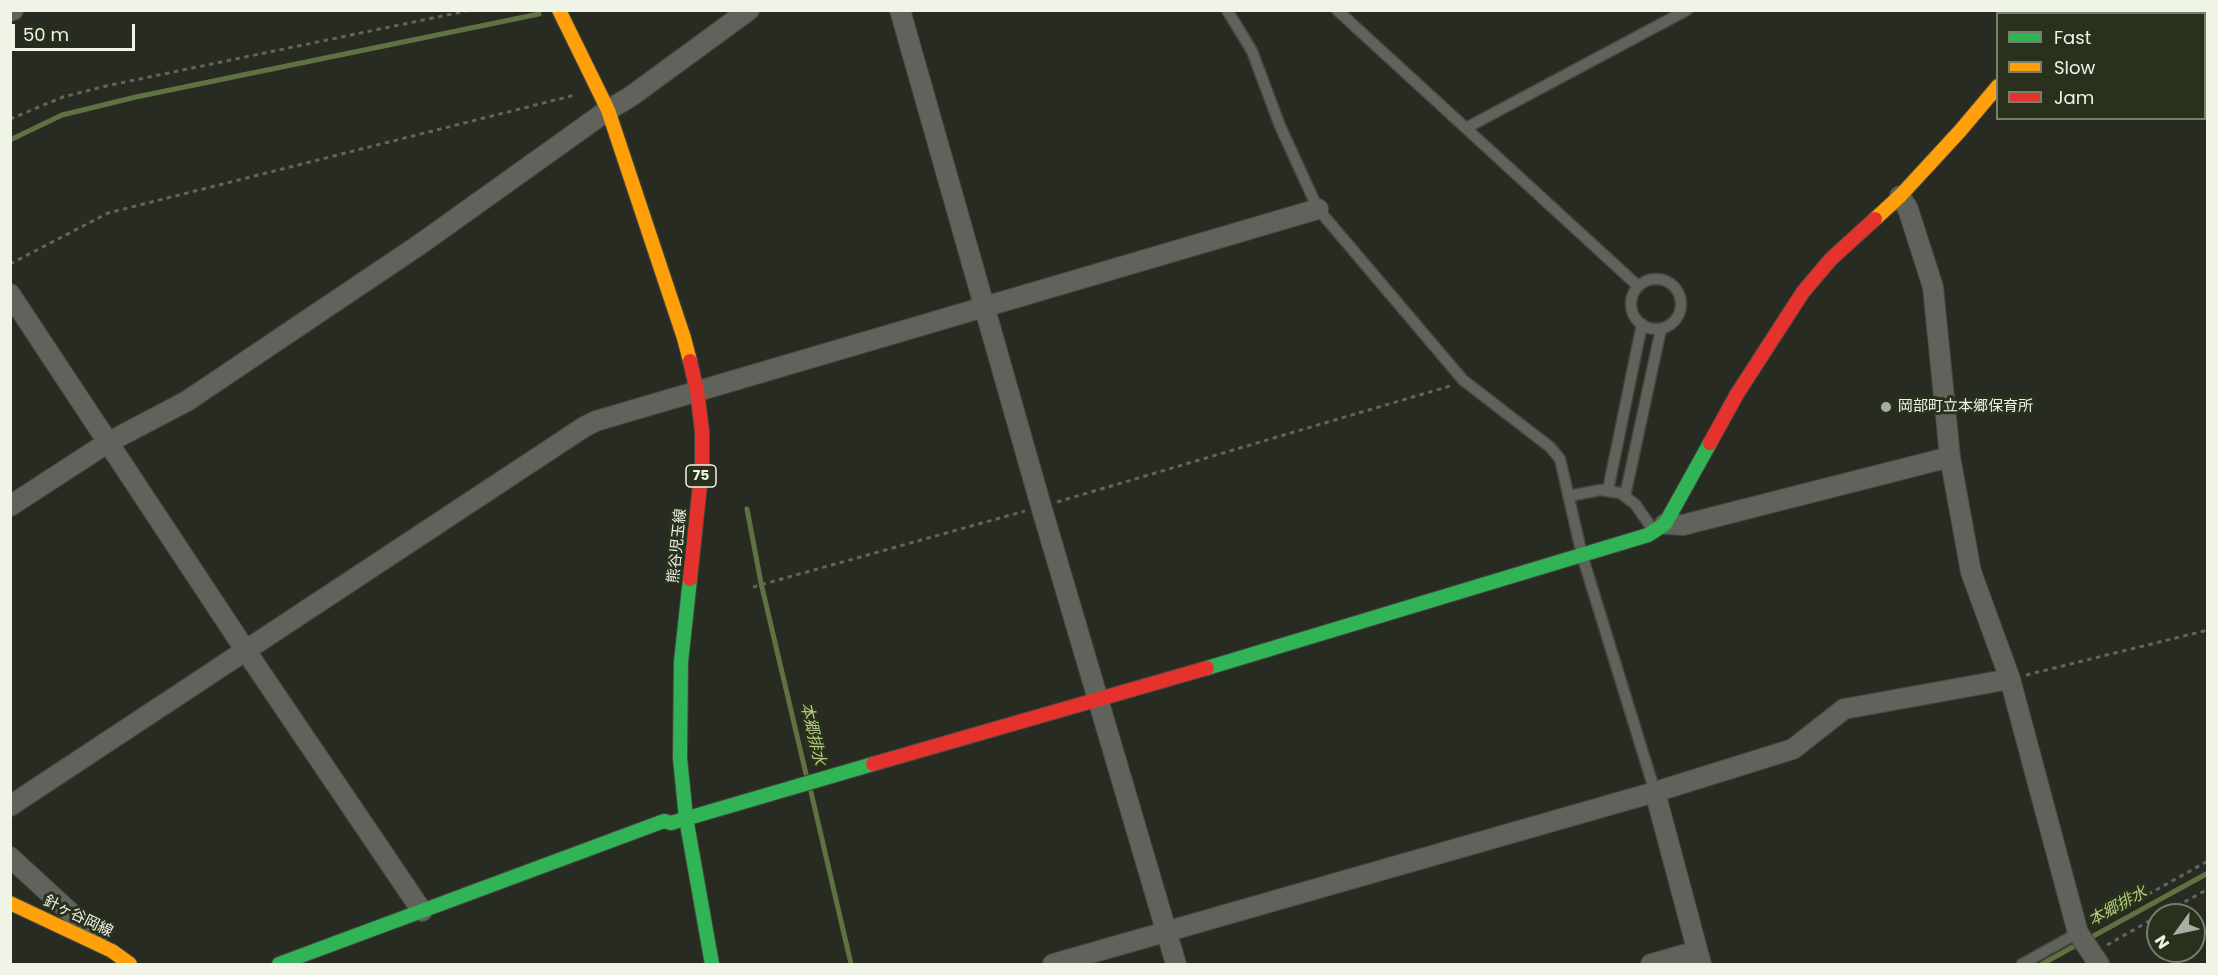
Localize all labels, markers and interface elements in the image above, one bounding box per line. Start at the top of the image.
scale bar [15,12,138,50]
legend [1996,12,2206,120]
text: 50 m [23,22,69,47]
text: Fast [2054,25,2091,50]
text: Slow [2054,55,2095,80]
text: Jam [2054,85,2094,110]
place label: 岡部町立本郷保育所 [1898,398,2033,416]
marker: 岡部町立本郷保育所 [1879,400,1893,414]
road number: 75 [686,465,716,487]
street label: 熊谷児玉線 [665,508,691,584]
water label: 本郷排水 [795,701,829,767]
water label: 本郷排水 [2085,883,2151,931]
street label: 針ヶ谷岡線 [40,892,116,942]
north arrow [2146,903,2206,963]
text: N [2149,931,2175,953]

